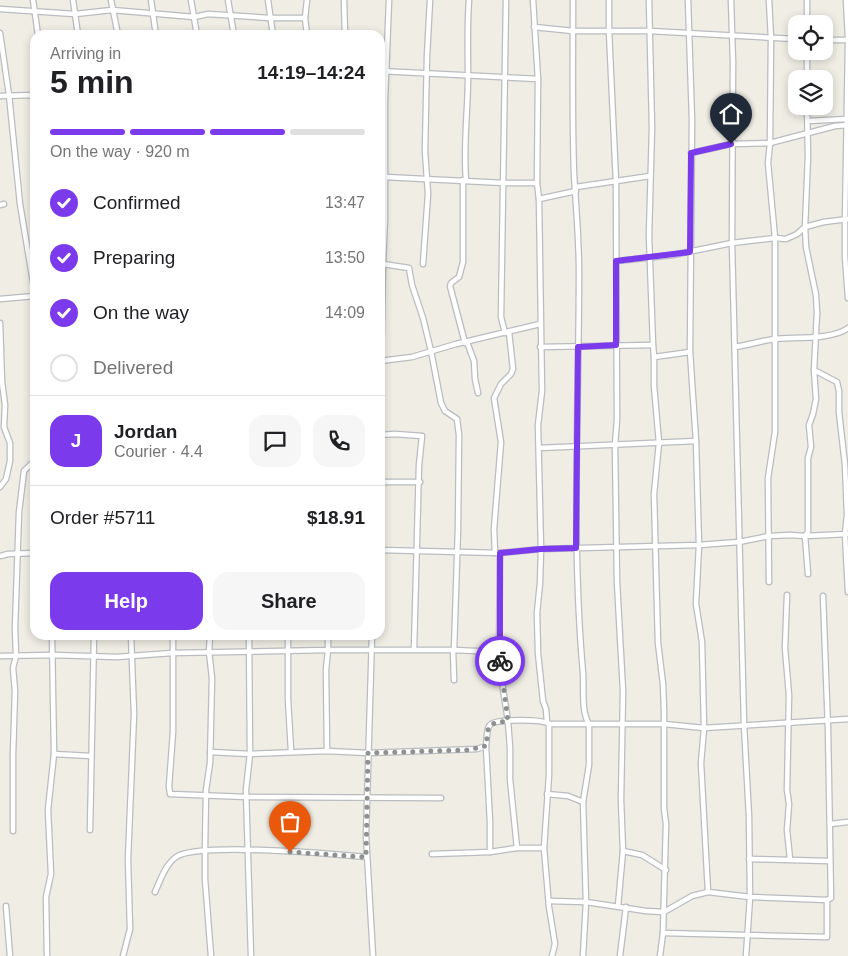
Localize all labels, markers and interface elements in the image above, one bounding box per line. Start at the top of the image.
map controls [788,15,833,115]
button: locate [788,15,833,60]
text: Arriving in [50,45,121,62]
text: 14:19–14:24 [257,62,365,83]
text: 5 min [50,64,134,100]
button: layers [788,70,833,115]
pin [710,93,752,144]
icon: home [717,100,745,128]
text: On the way · 920 m [50,143,190,160]
icon: check [50,189,78,217]
text: Confirmed [93,192,181,213]
text: 13:47 [325,194,365,211]
icon: check [50,244,78,272]
text: Preparing [93,247,175,268]
text: 13:50 [325,249,365,266]
icon: check [50,299,78,327]
text: On the way [93,302,189,323]
text: 14:09 [325,304,365,321]
text: Delivered [93,357,173,378]
button: chat [249,415,301,467]
button: phone [313,415,365,467]
text: Jordan [114,421,177,442]
text: J [71,430,81,451]
text: Courier · 4.4 [114,443,203,460]
text: Order #5711 [50,507,155,528]
text: $18.91 [307,507,365,528]
button: Help [50,572,203,630]
button: Share [213,572,365,630]
courier [475,636,525,686]
icon: bike [486,647,514,675]
pin [269,801,311,852]
icon: bag [276,808,304,836]

